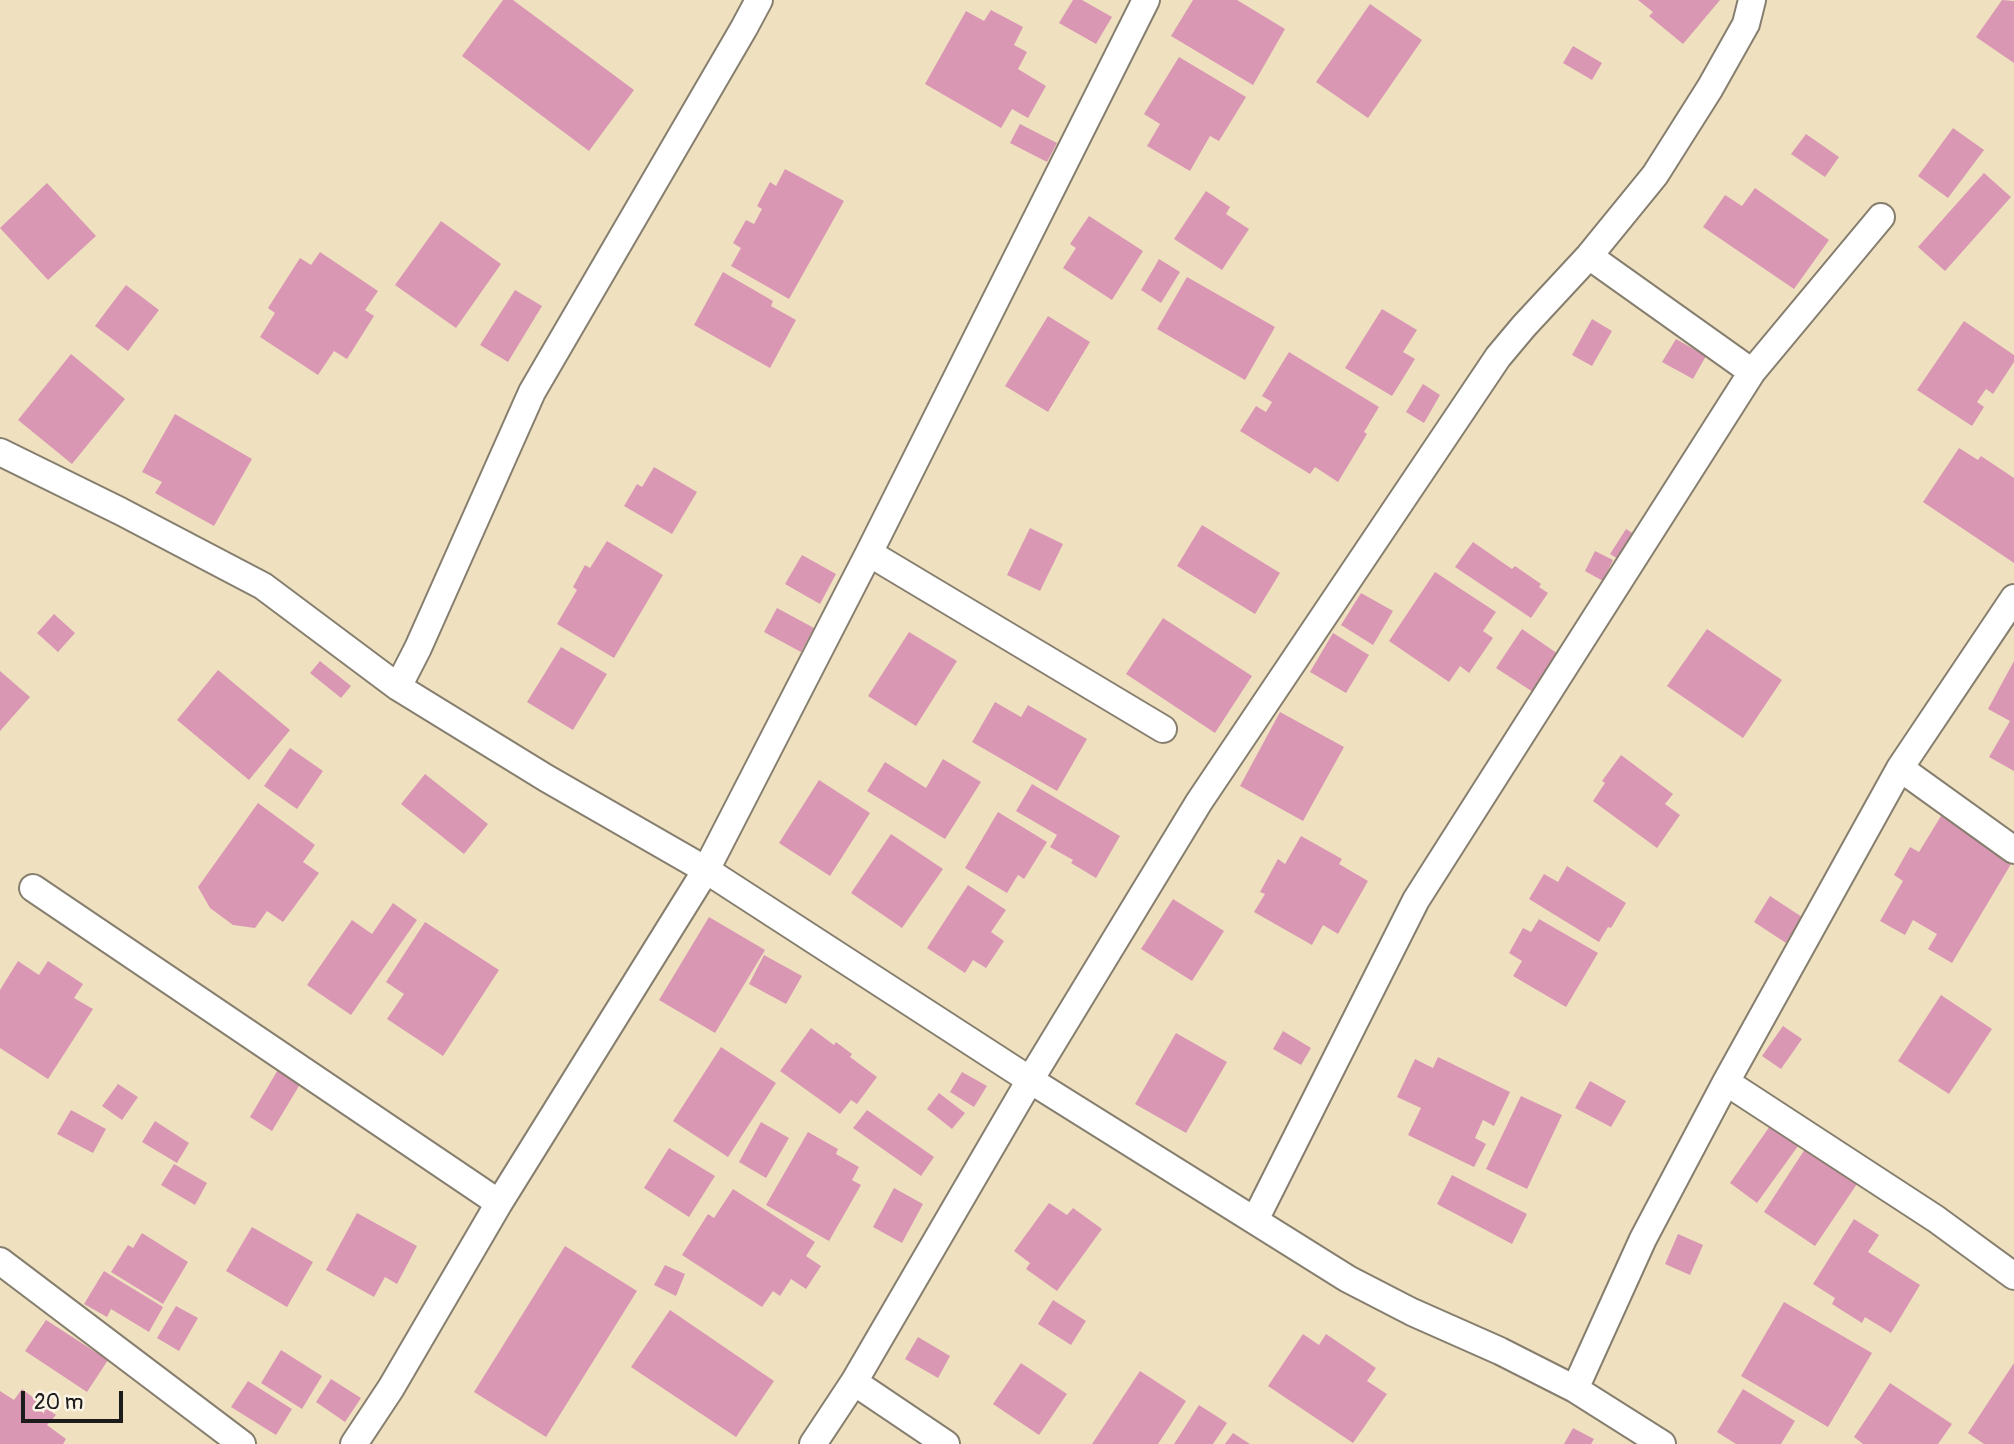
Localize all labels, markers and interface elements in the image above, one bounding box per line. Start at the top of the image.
scale bar [24,1378,126,1422]
text: 20 m [34,1389,83,1416]

